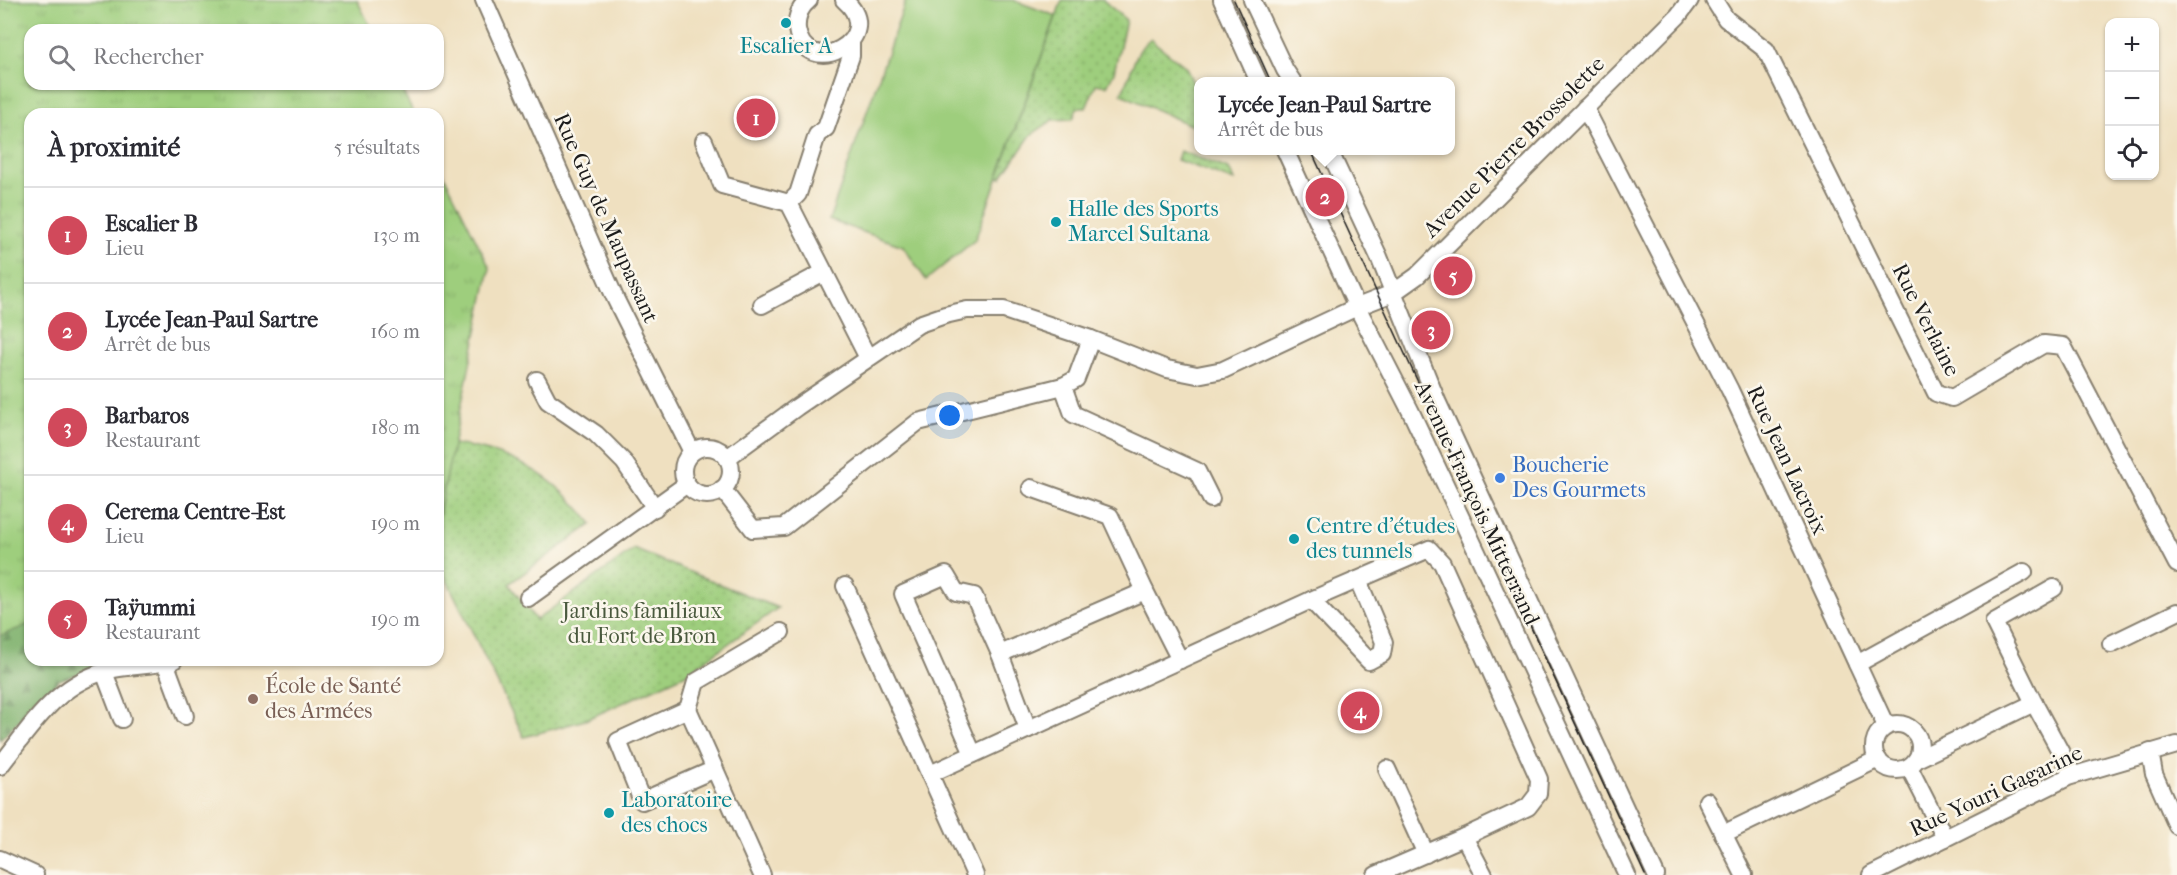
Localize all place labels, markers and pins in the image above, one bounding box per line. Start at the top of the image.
marker: Escalier A [779,16,793,30]
place label: Escalier A [739,33,833,59]
pin: 1 [736,96,776,140]
pin: 2 [1306,174,1344,220]
place label: Halle des Sports Marcel Sultana [1068,196,1219,247]
marker: Halle des Sports Marcel Sultana [1049,215,1063,229]
pin: 5 [1434,254,1472,298]
pin: 3 [1412,308,1450,352]
place label: Boucherie Des Gourmets [1512,452,1646,503]
marker: Boucherie Des Gourmets [1493,471,1507,485]
place label: Centre d'études des tunnels [1306,513,1455,564]
marker: Centre d'études des tunnels [1287,532,1301,546]
place label: École de Santé des Armées [265,672,401,724]
pin: 4 [1340,688,1380,734]
marker: École de Santé des Armées [246,692,260,706]
place label: Laboratoire des chocs [621,787,732,838]
marker: Laboratoire des chocs [602,806,616,820]

